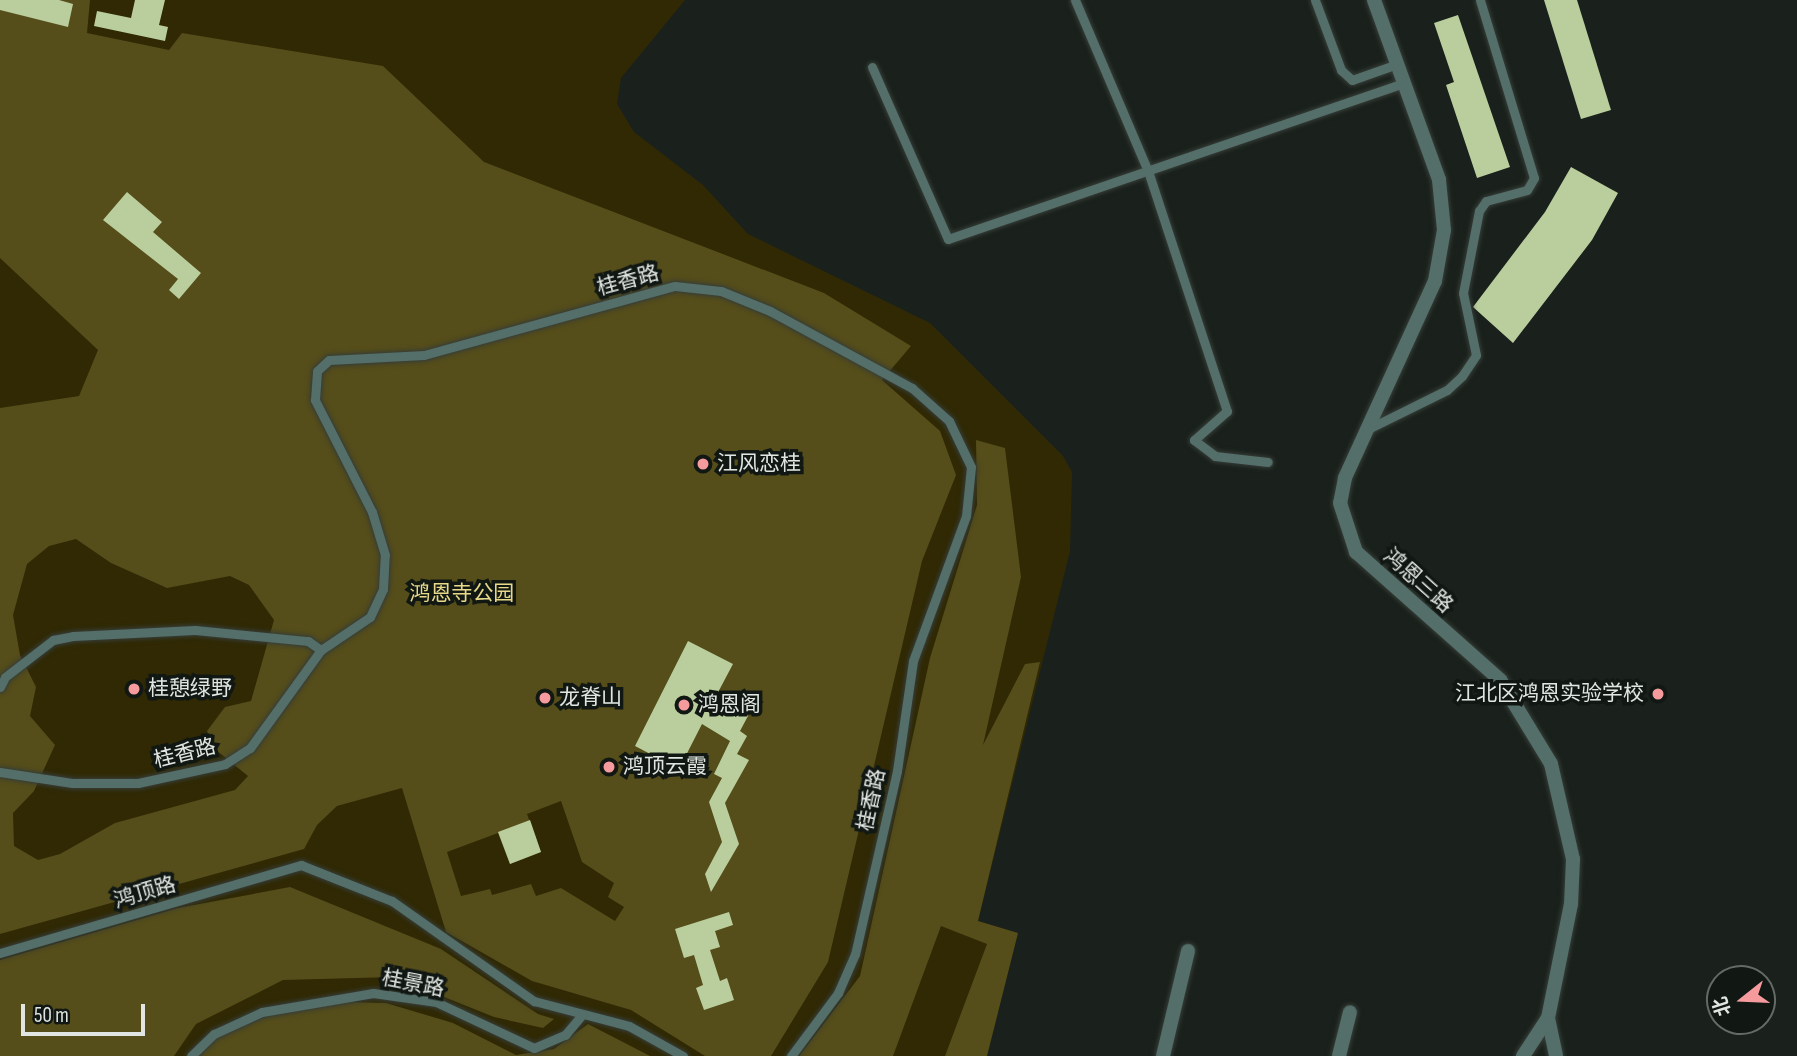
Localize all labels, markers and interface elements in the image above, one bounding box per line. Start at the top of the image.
street label: 桂香路 [594,261,662,301]
place label: 江风恋桂 [717,451,801,477]
marker: 江风恋桂 [695,456,711,472]
street label: 鸿恩三路 [1378,544,1458,618]
park label: 鸿恩寺公园 [410,581,514,607]
place label: 桂憩绿野 [148,676,232,702]
marker: 桂憩绿野 [126,681,142,697]
place label: 江北区鸿恩实验学校 [1455,681,1644,707]
place label: 龙脊山 [559,685,622,711]
marker: 江北区鸿恩实验学校 [1650,686,1666,702]
marker: 龙脊山 [537,690,553,706]
place label: 鸿恩阁 [698,692,761,718]
marker: 鸿恩阁 [676,697,692,713]
street label: 桂香路 [151,734,219,774]
place label: 鸿顶云霞 [623,754,707,780]
marker: 鸿顶云霞 [601,759,617,775]
street label: 桂香路 [853,767,891,833]
street label: 鸿顶路 [111,872,179,914]
north arrow [1706,965,1776,1035]
street label: 桂景路 [380,966,446,1002]
scale bar [24,990,149,1034]
text: 北 [1709,993,1736,1019]
text: 50 m [34,1003,69,1028]

